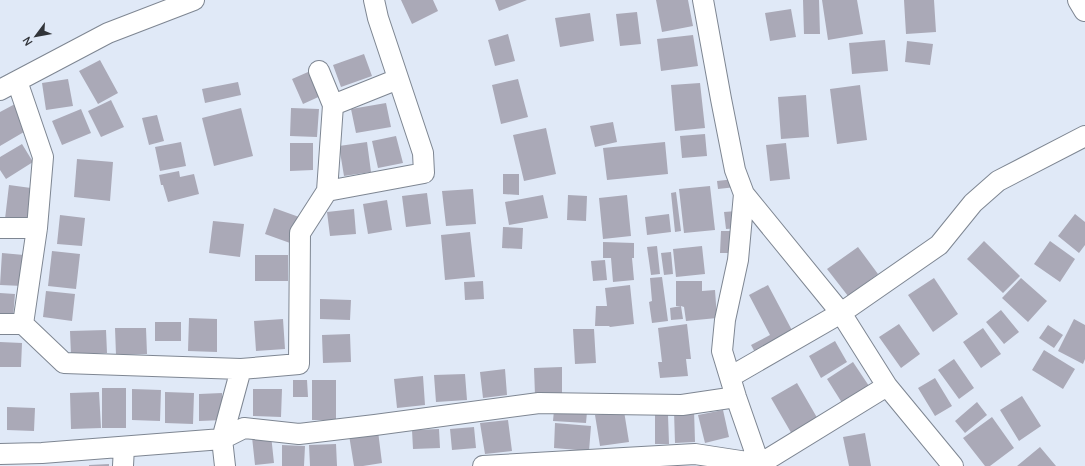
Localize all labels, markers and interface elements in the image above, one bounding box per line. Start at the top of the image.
north arrow [16,16,56,56]
text: N [19,34,36,49]

